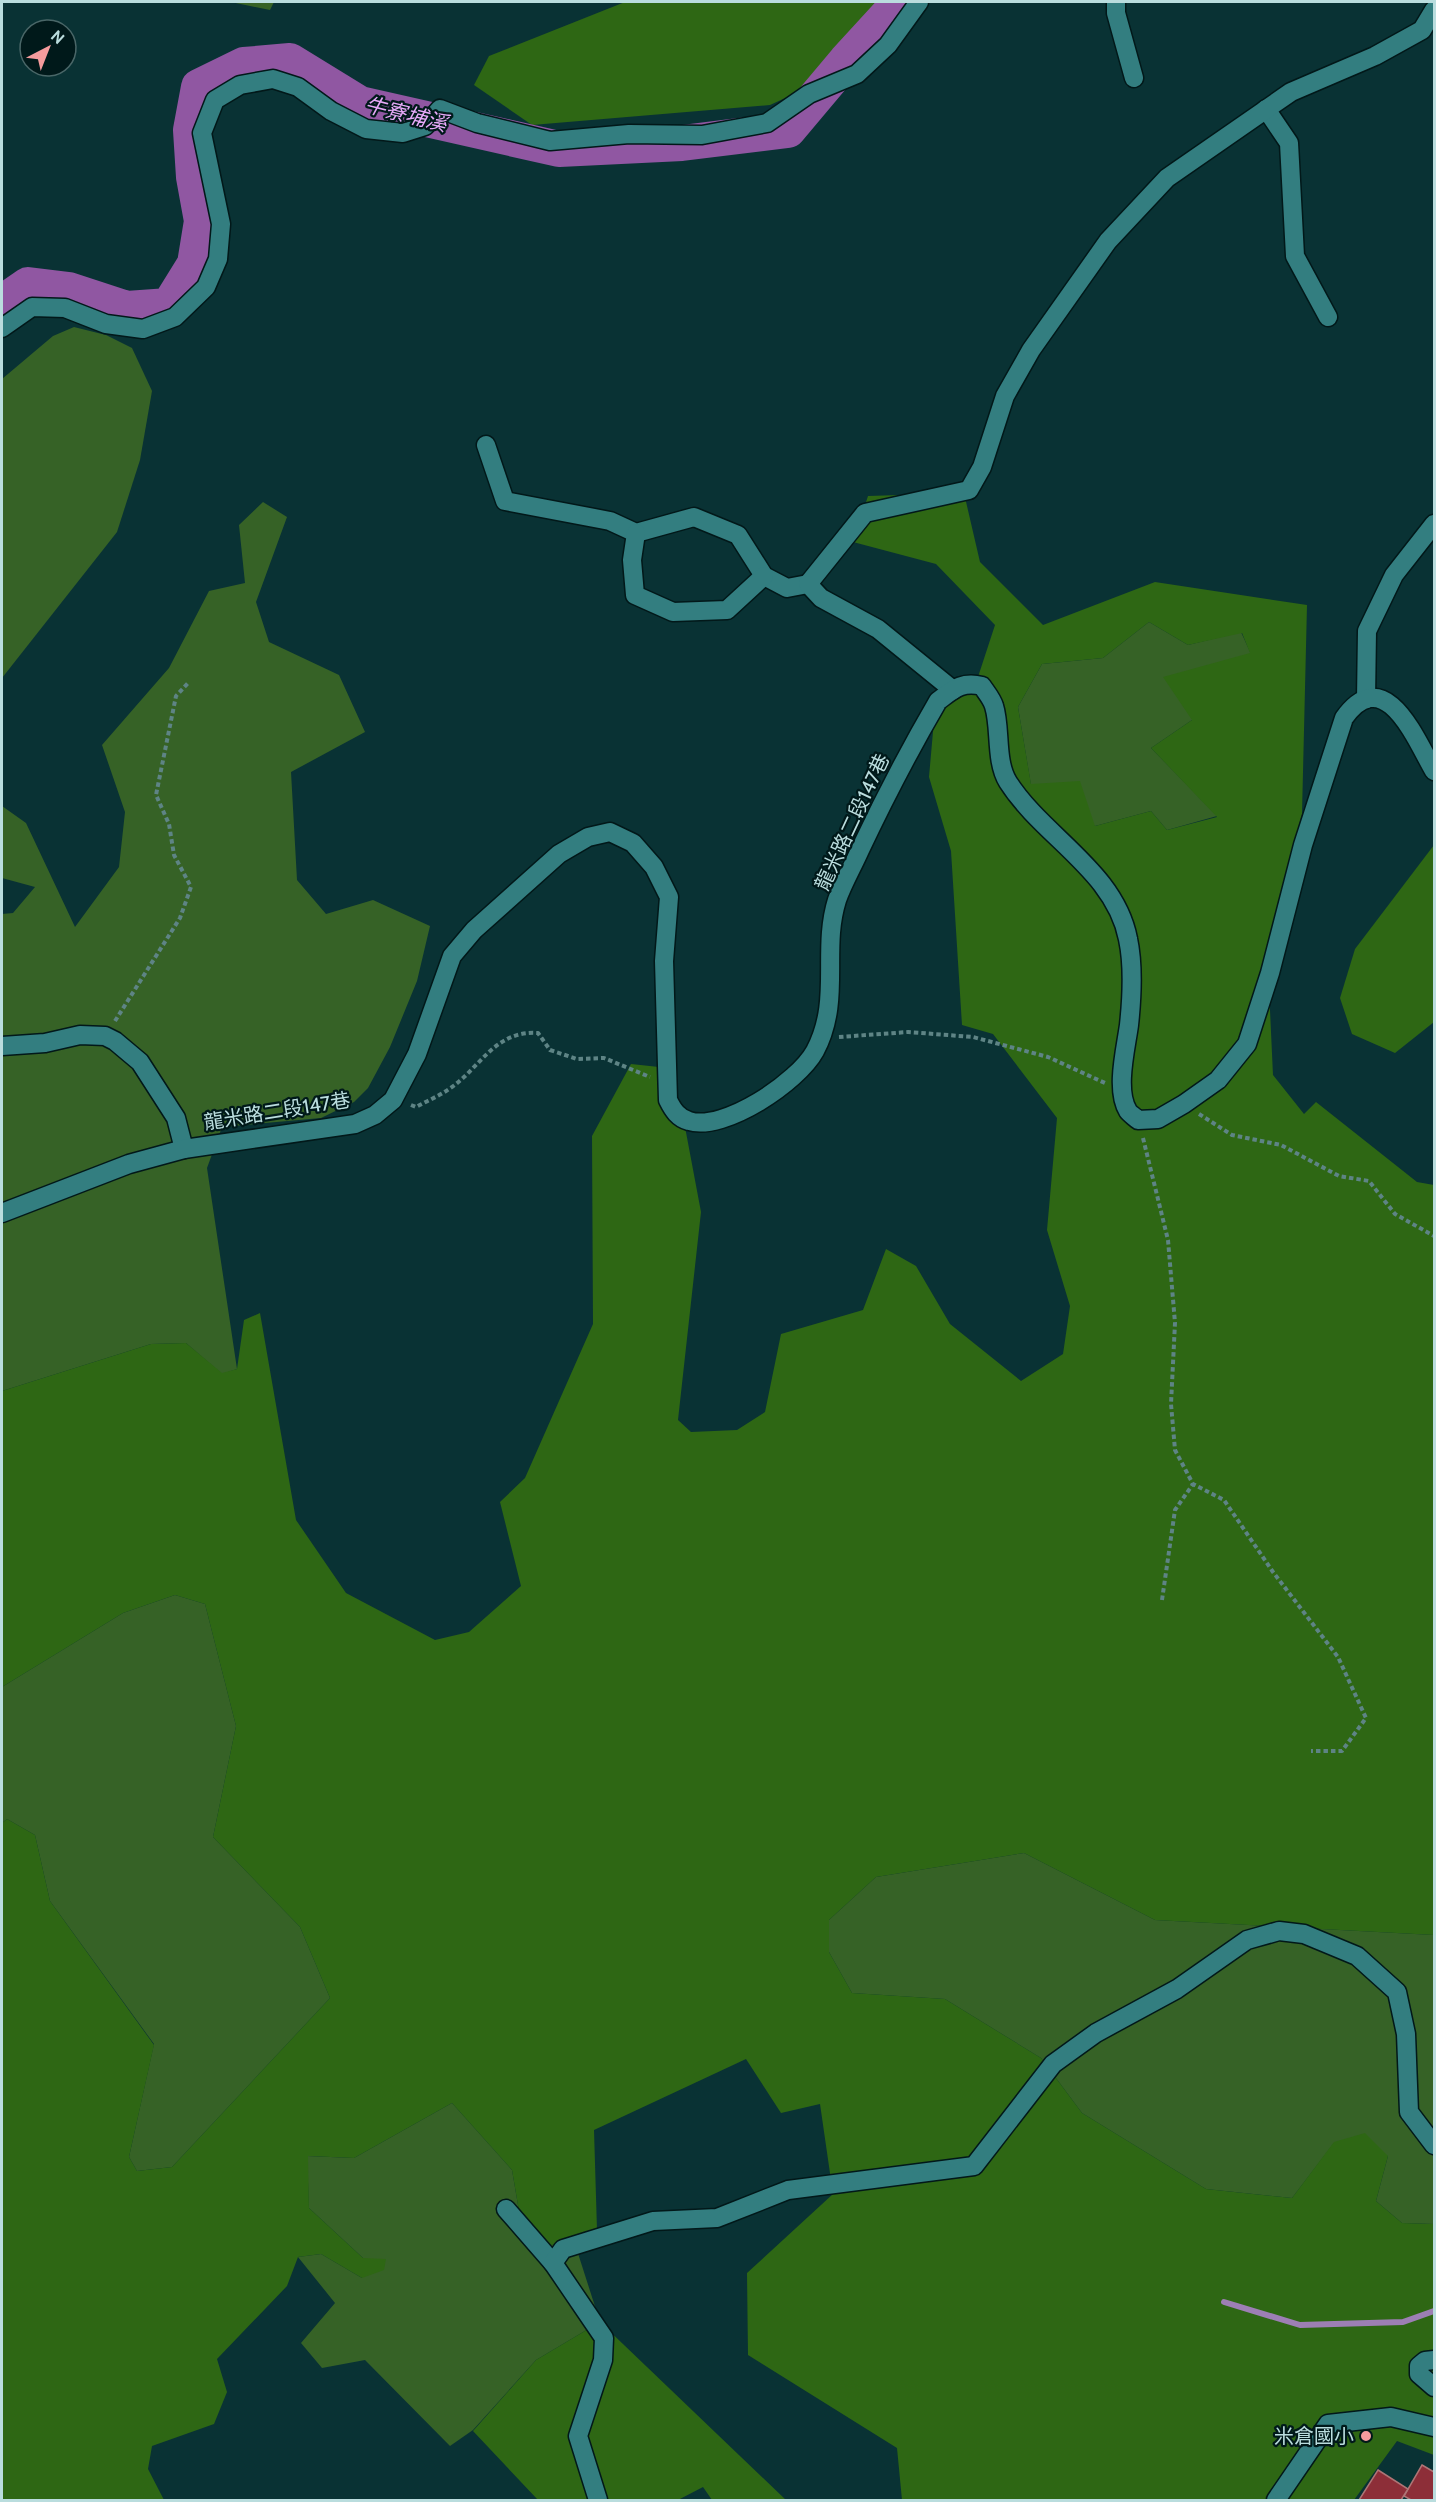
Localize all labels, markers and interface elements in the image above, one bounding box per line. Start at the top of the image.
north arrow [18,18,78,78]
text: N [47,26,68,48]
water label: 牛寮埔溪 [362,92,453,137]
street label: 龍米路二段147巷 [810,750,894,894]
street label: 龍米路二段147巷 [202,1088,352,1134]
place label: 米倉國小 [1274,2424,1354,2448]
marker: 米倉國小 [1359,2429,1373,2443]

